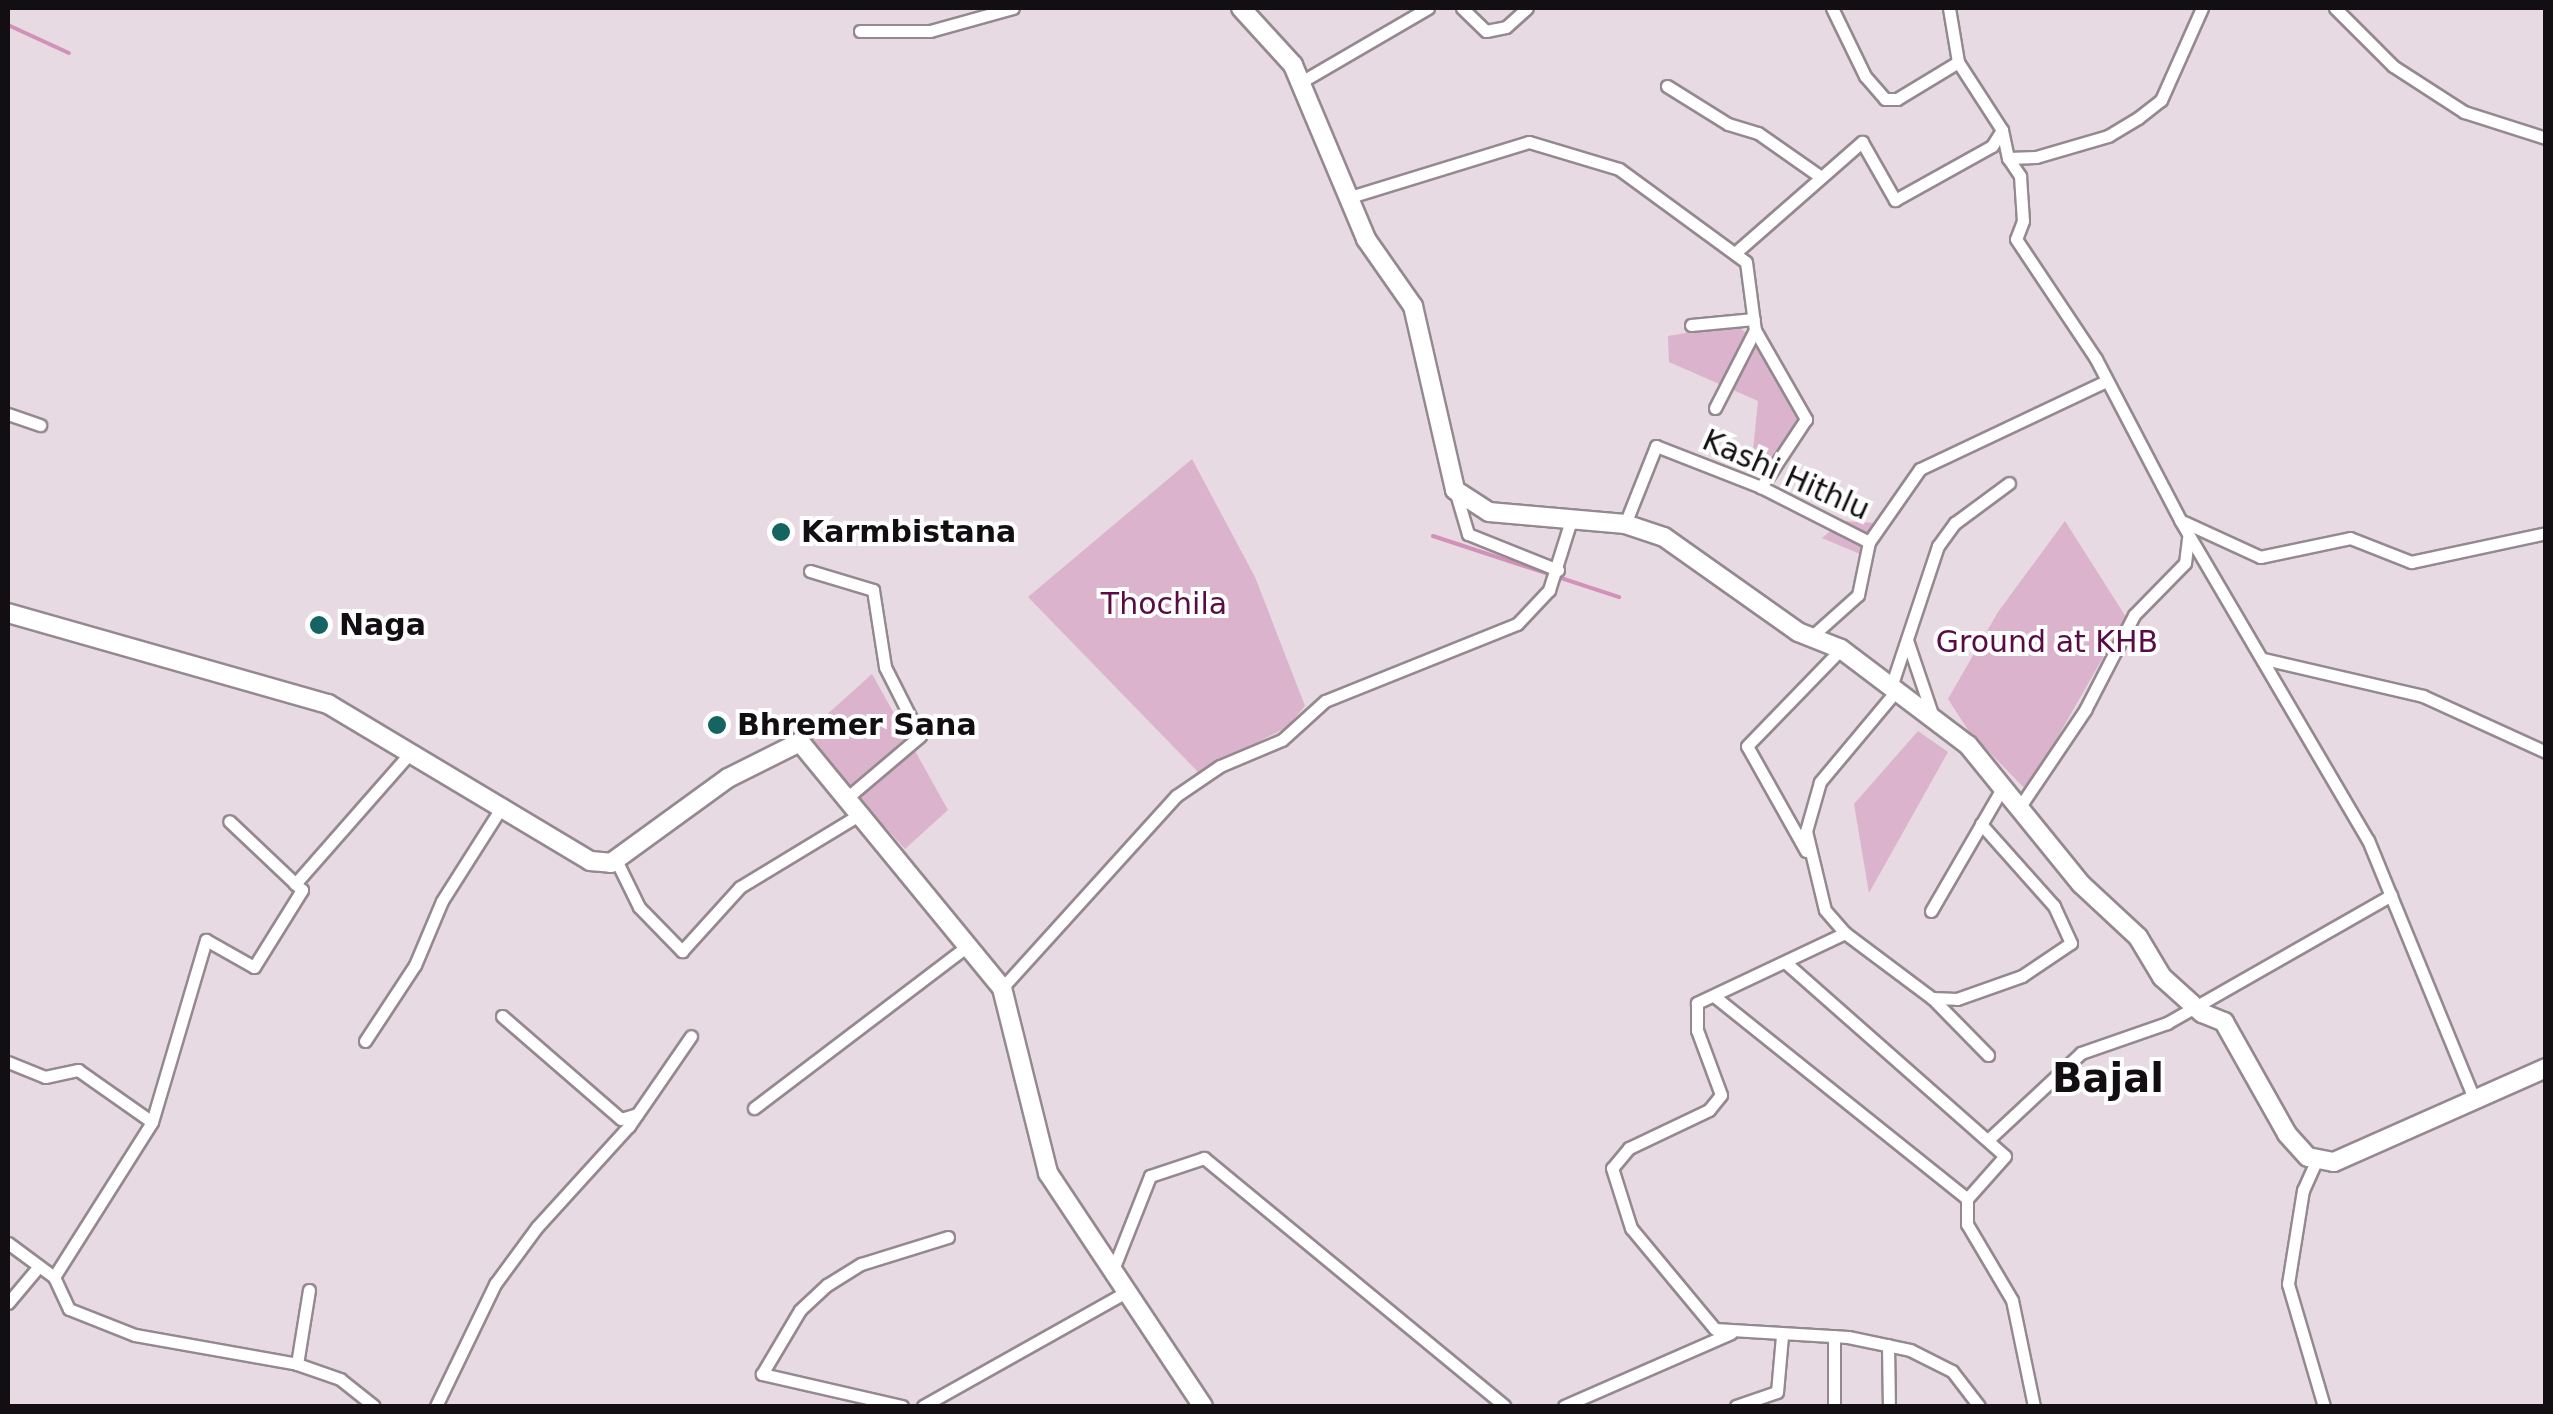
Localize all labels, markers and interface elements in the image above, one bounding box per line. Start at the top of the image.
street label: Kashi Hithlu [1697,422,1875,528]
place label: Karmbistana [801,514,1016,550]
marker: Karmbistana [770,521,792,543]
park label: Thochila [1101,586,1227,622]
place label: Naga [339,607,426,643]
marker: Naga [308,614,330,636]
park label: Ground at KHB [1936,624,2158,660]
place label: Bhremer Sana [737,707,977,743]
marker: Bhremer Sana [706,714,728,736]
district label: Bajal [2052,1054,2164,1102]

